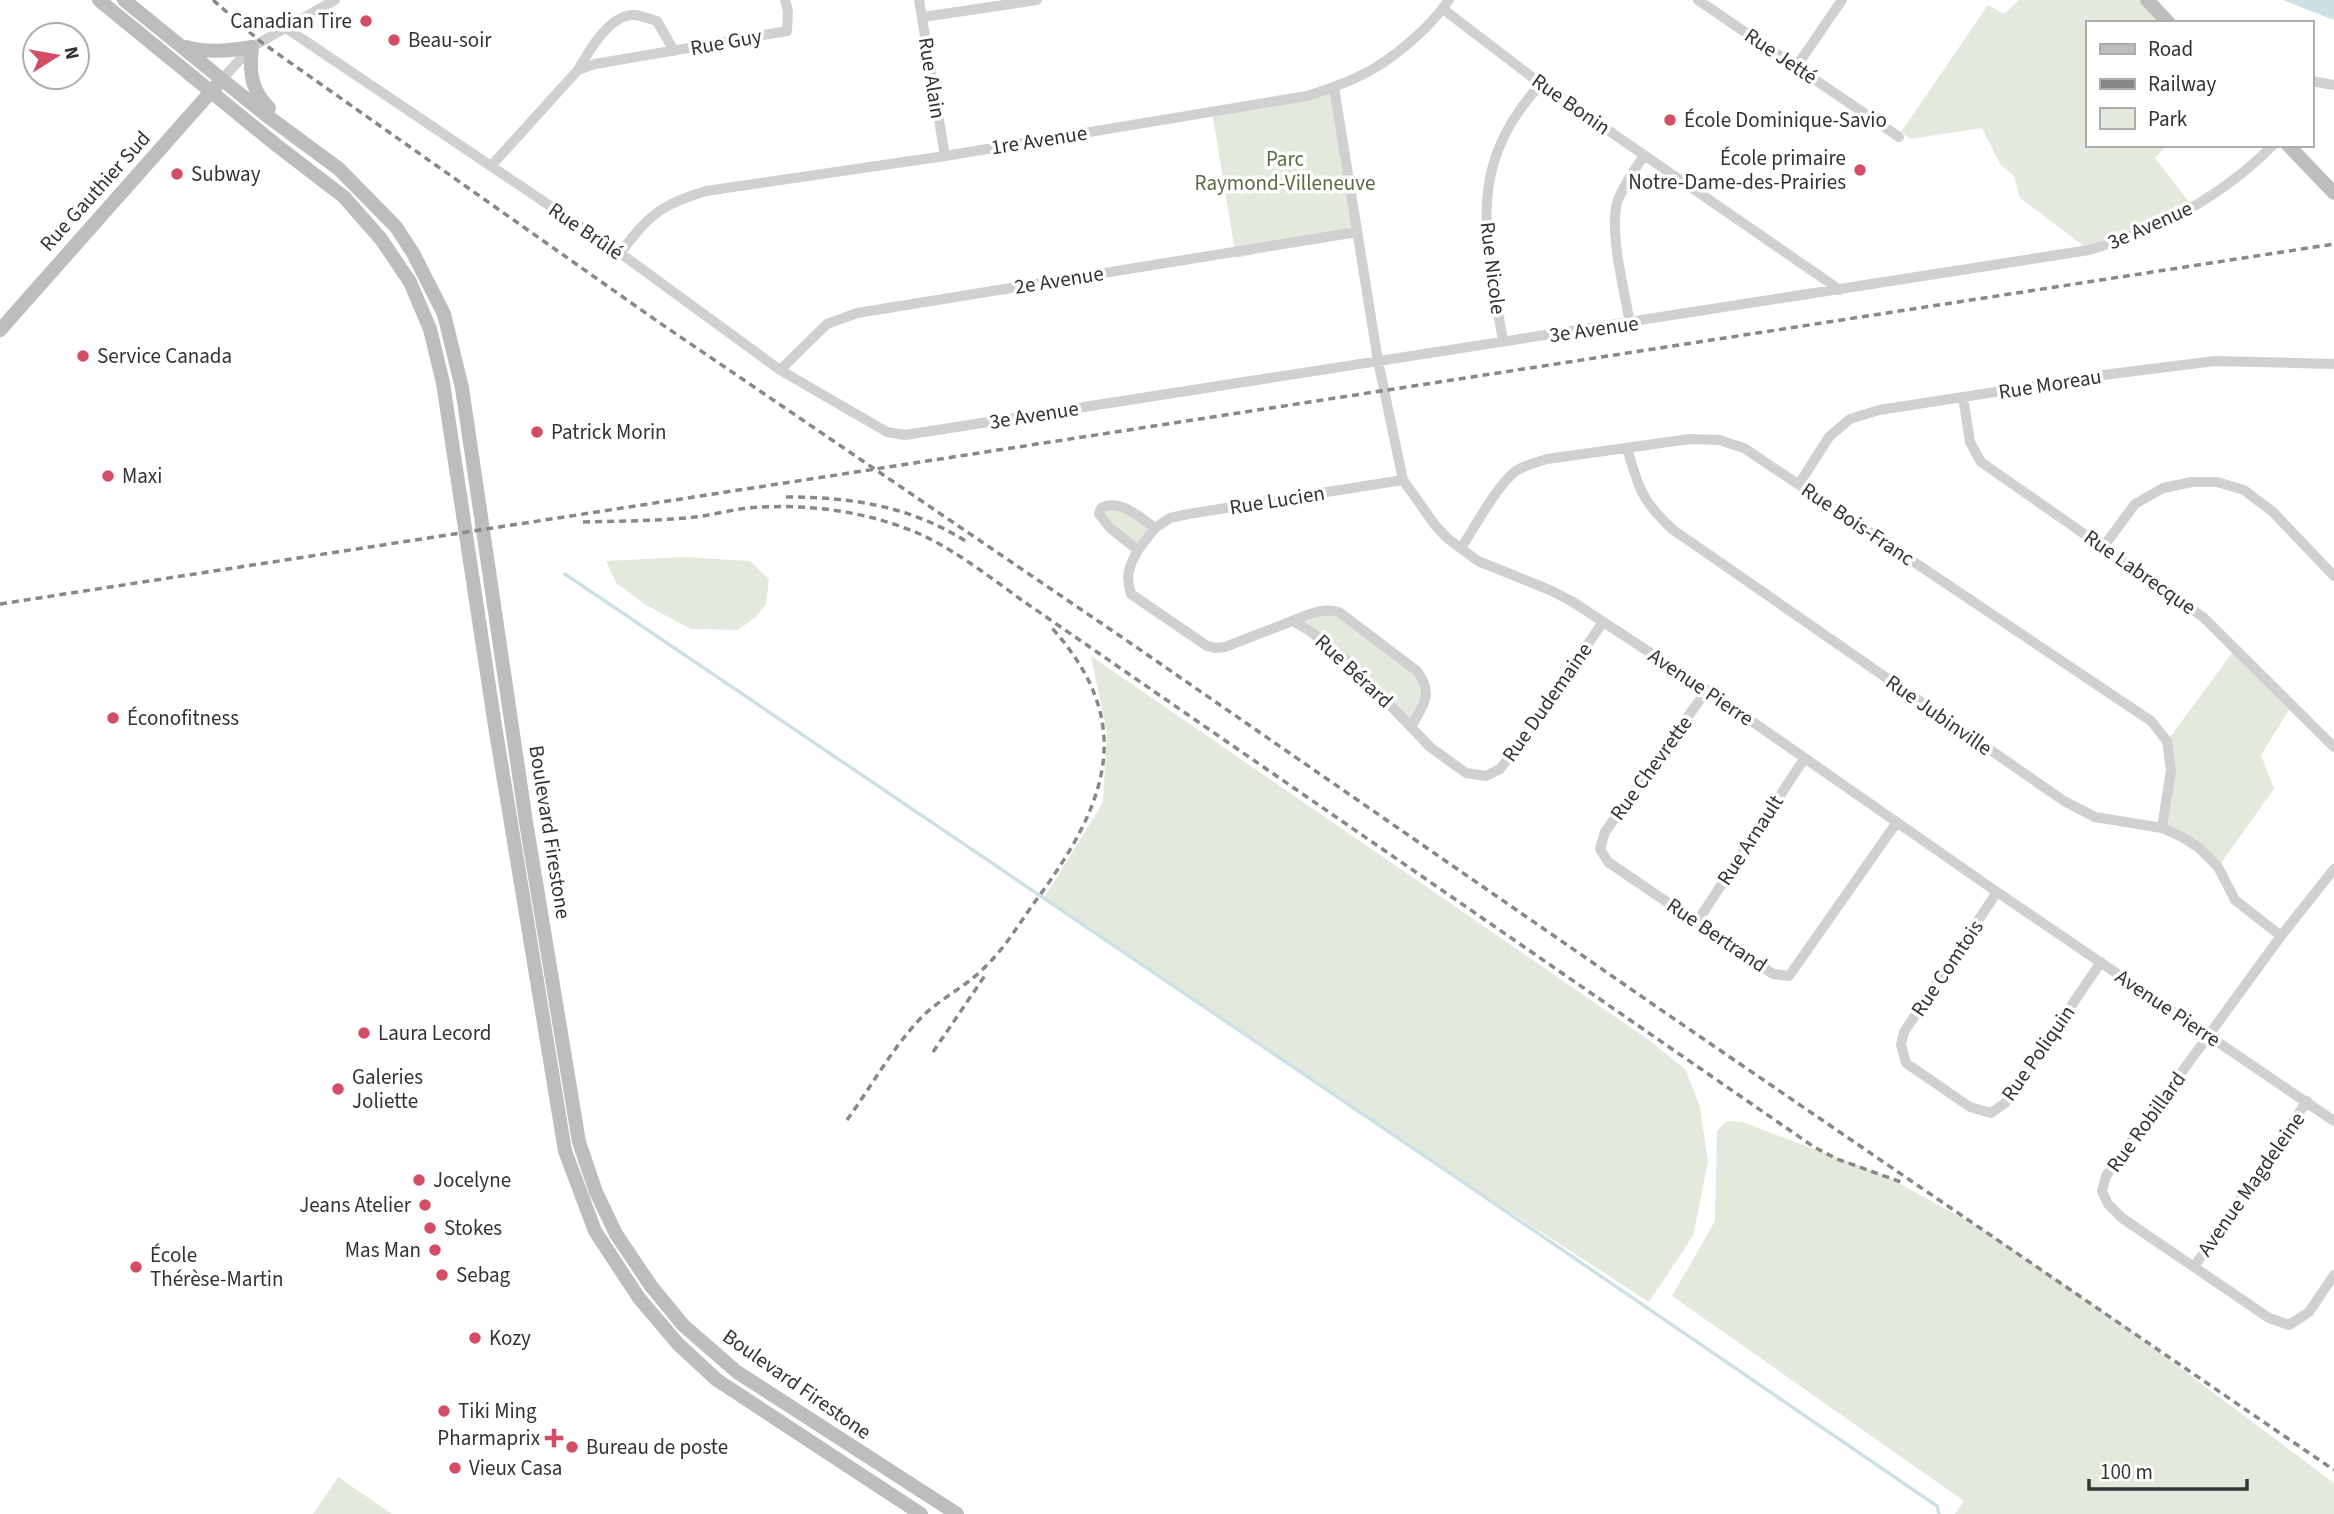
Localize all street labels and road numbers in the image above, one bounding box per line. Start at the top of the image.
street label: Rue Guy [688,21,764,63]
street label: Rue Jetté [1739,21,1823,91]
street label: Rue Alain [911,35,953,121]
street label: Rue Bonin [1526,66,1616,142]
street label: 1re Avenue [989,118,1089,162]
street label: Rue Gauthier Sud [33,124,157,258]
street label: 3e Avenue [2103,193,2197,257]
street label: Rue Brûlé [542,195,630,267]
street label: Rue Nicole [1472,220,1514,316]
street label: 2e Avenue [1012,258,1106,302]
street label: 3e Avenue [1547,308,1641,350]
street label: Rue Moreau [1996,361,2104,407]
street label: 3e Avenue [987,393,1081,437]
street label: Rue Bois-Franc [1795,475,1921,573]
street label: Rue Lucien [1227,478,1327,522]
street label: Rue Labrecque [2078,522,2202,622]
street label: Rue Bérard [1308,627,1400,715]
street label: Rue Dudemaine [1495,636,1599,768]
street label: Avenue Pierre [1642,641,1760,733]
street label: Rue Jubinville [1880,667,1998,763]
street label: Rue Chevrette [1603,709,1699,827]
street label: Boulevard Firestone [521,743,579,921]
street label: Rue Arnault [1709,789,1791,891]
street label: Rue Bertrand [1661,890,1773,980]
street label: Rue Comtois [1904,913,1991,1022]
street label: Avenue Pierre [2109,962,2227,1054]
street label: Rue Poliquin [1994,999,2082,1107]
street label: Rue Robillard [2099,1065,2193,1179]
street label: Avenue Magdeleine [2190,1106,2312,1262]
street label: Boulevard Firestone [717,1321,877,1447]

